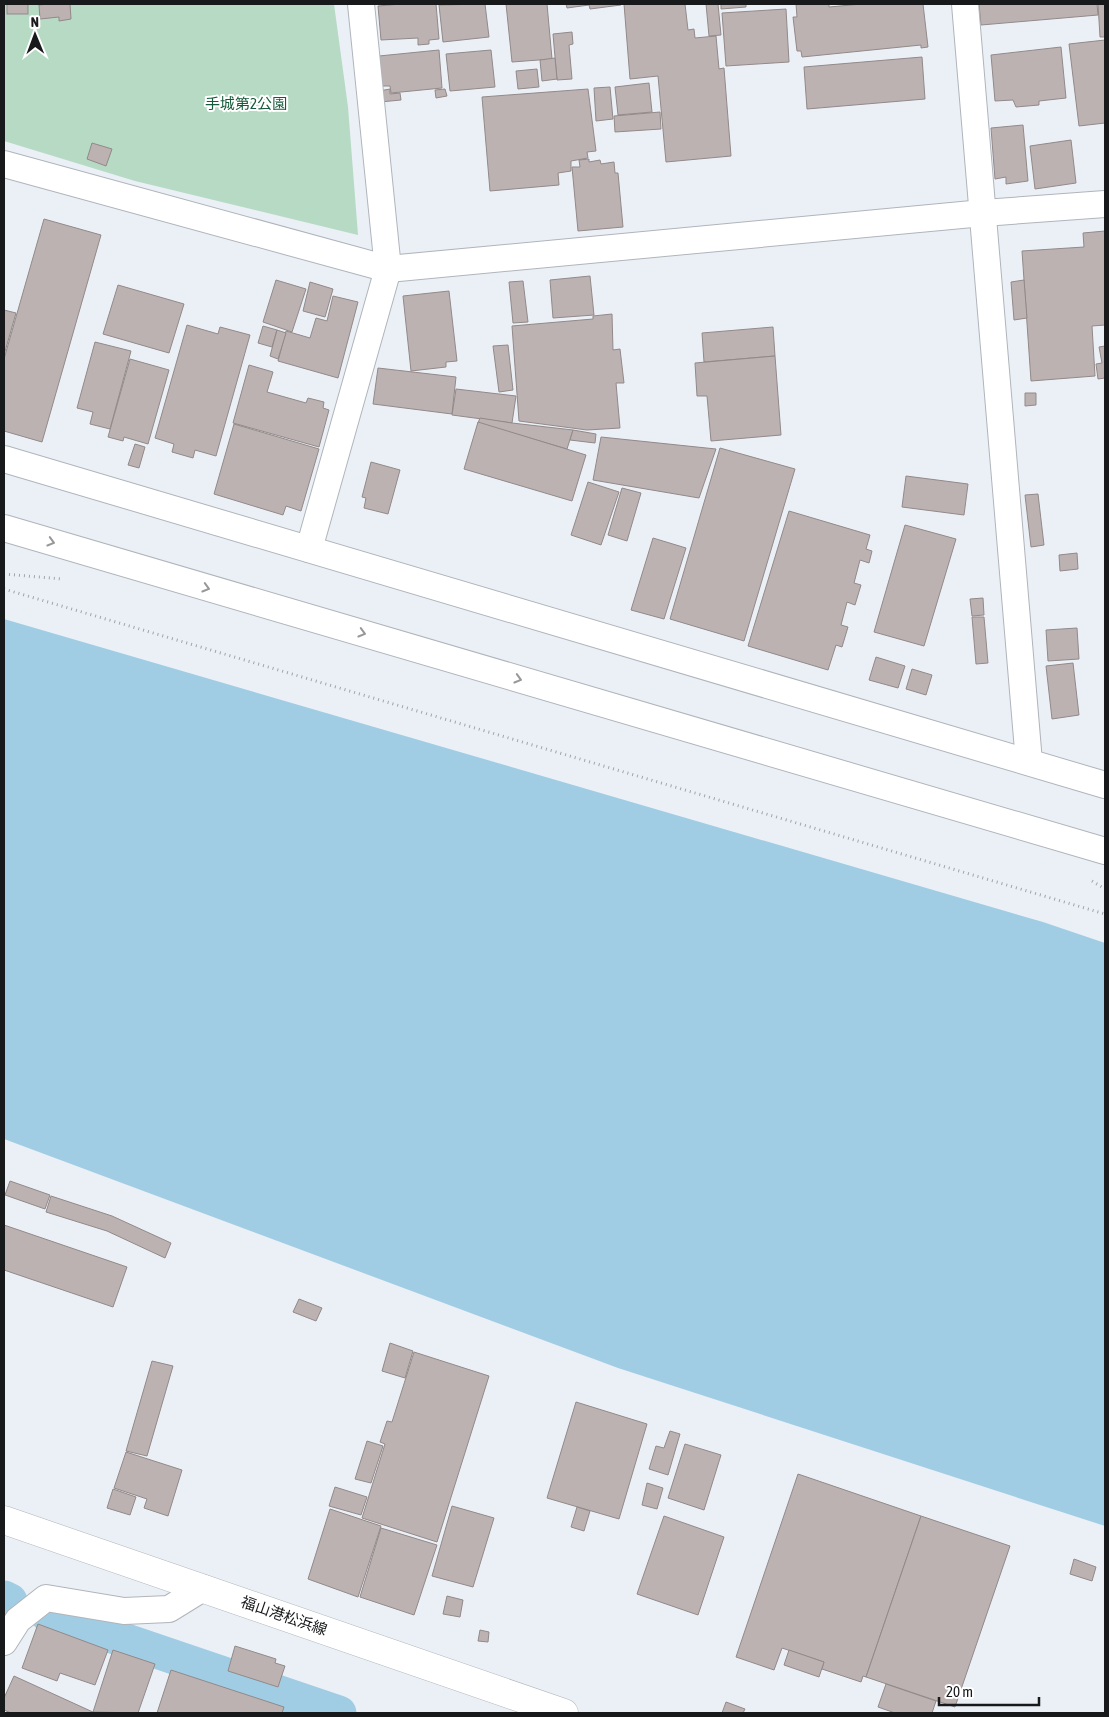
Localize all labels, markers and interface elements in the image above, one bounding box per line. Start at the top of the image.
north arrow [10,10,60,60]
text: N [31,14,39,30]
park label: 手城第2公園 [205,95,287,112]
one-way arrow [46,536,54,546]
one-way arrow [202,582,210,592]
one-way arrow [358,628,366,638]
one-way arrow [514,673,523,684]
street label: 福山港松浜線 [239,1593,329,1638]
scale bar [939,1674,1039,1706]
text: 20 m [946,1683,973,1700]

